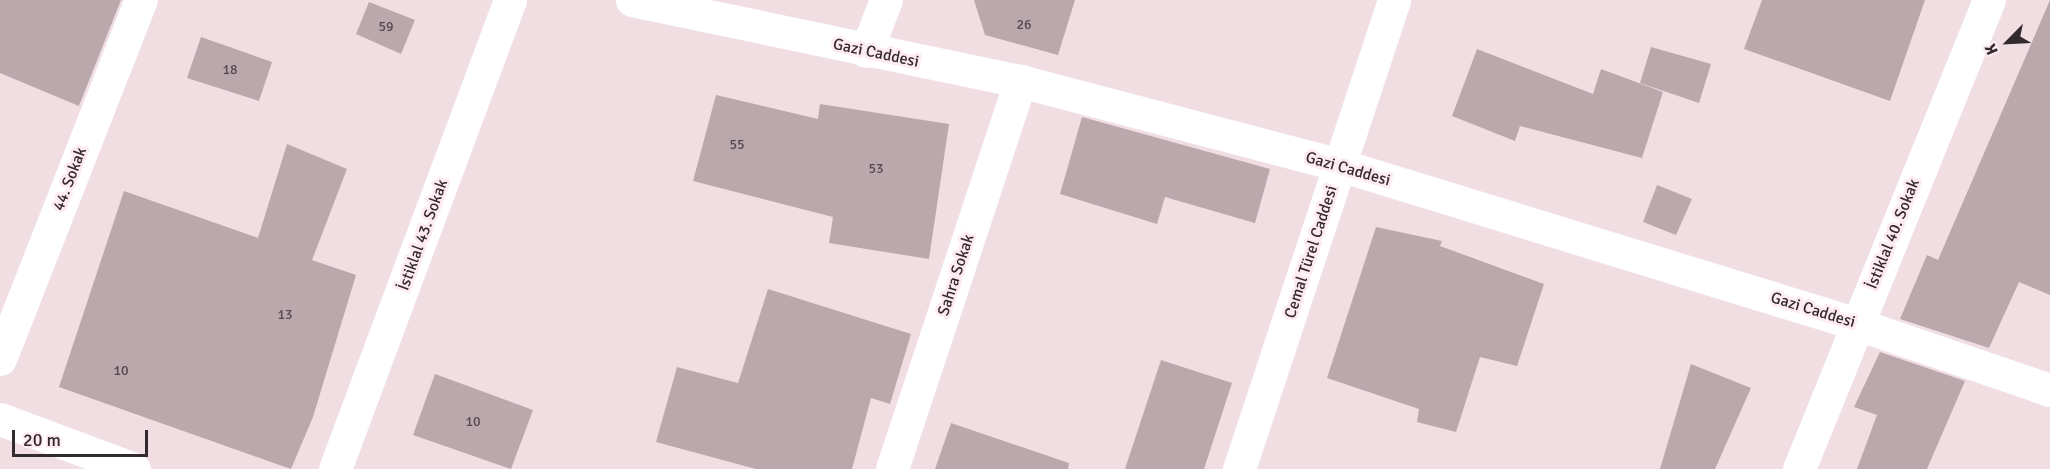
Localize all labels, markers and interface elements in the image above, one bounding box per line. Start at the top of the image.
north arrow [1978,12,2038,72]
house number: 26 [1016,17,1032,33]
house number: 59 [378,19,394,35]
street label: Gazi Caddesi [831,35,921,71]
text: K [1980,41,2003,58]
house number: 18 [222,62,238,78]
house number: 55 [729,137,745,153]
street label: 44. Sokak [49,145,91,213]
street label: Gazi Caddesi [1303,148,1393,190]
house number: 53 [868,161,884,177]
street label: İstiklal 40. Sokak [1862,176,1924,292]
street label: İstiklal 43. Sokak [394,177,452,293]
street label: Cemal Türel Caddesi [1281,183,1341,321]
street label: Sahra Sokak [934,232,978,318]
street label: Gazi Caddesi [1768,288,1858,332]
house number: 13 [277,307,293,323]
house number: 10 [113,363,129,379]
house number: 10 [465,414,481,430]
scale bar [15,418,152,456]
text: 20 m [23,429,61,451]

